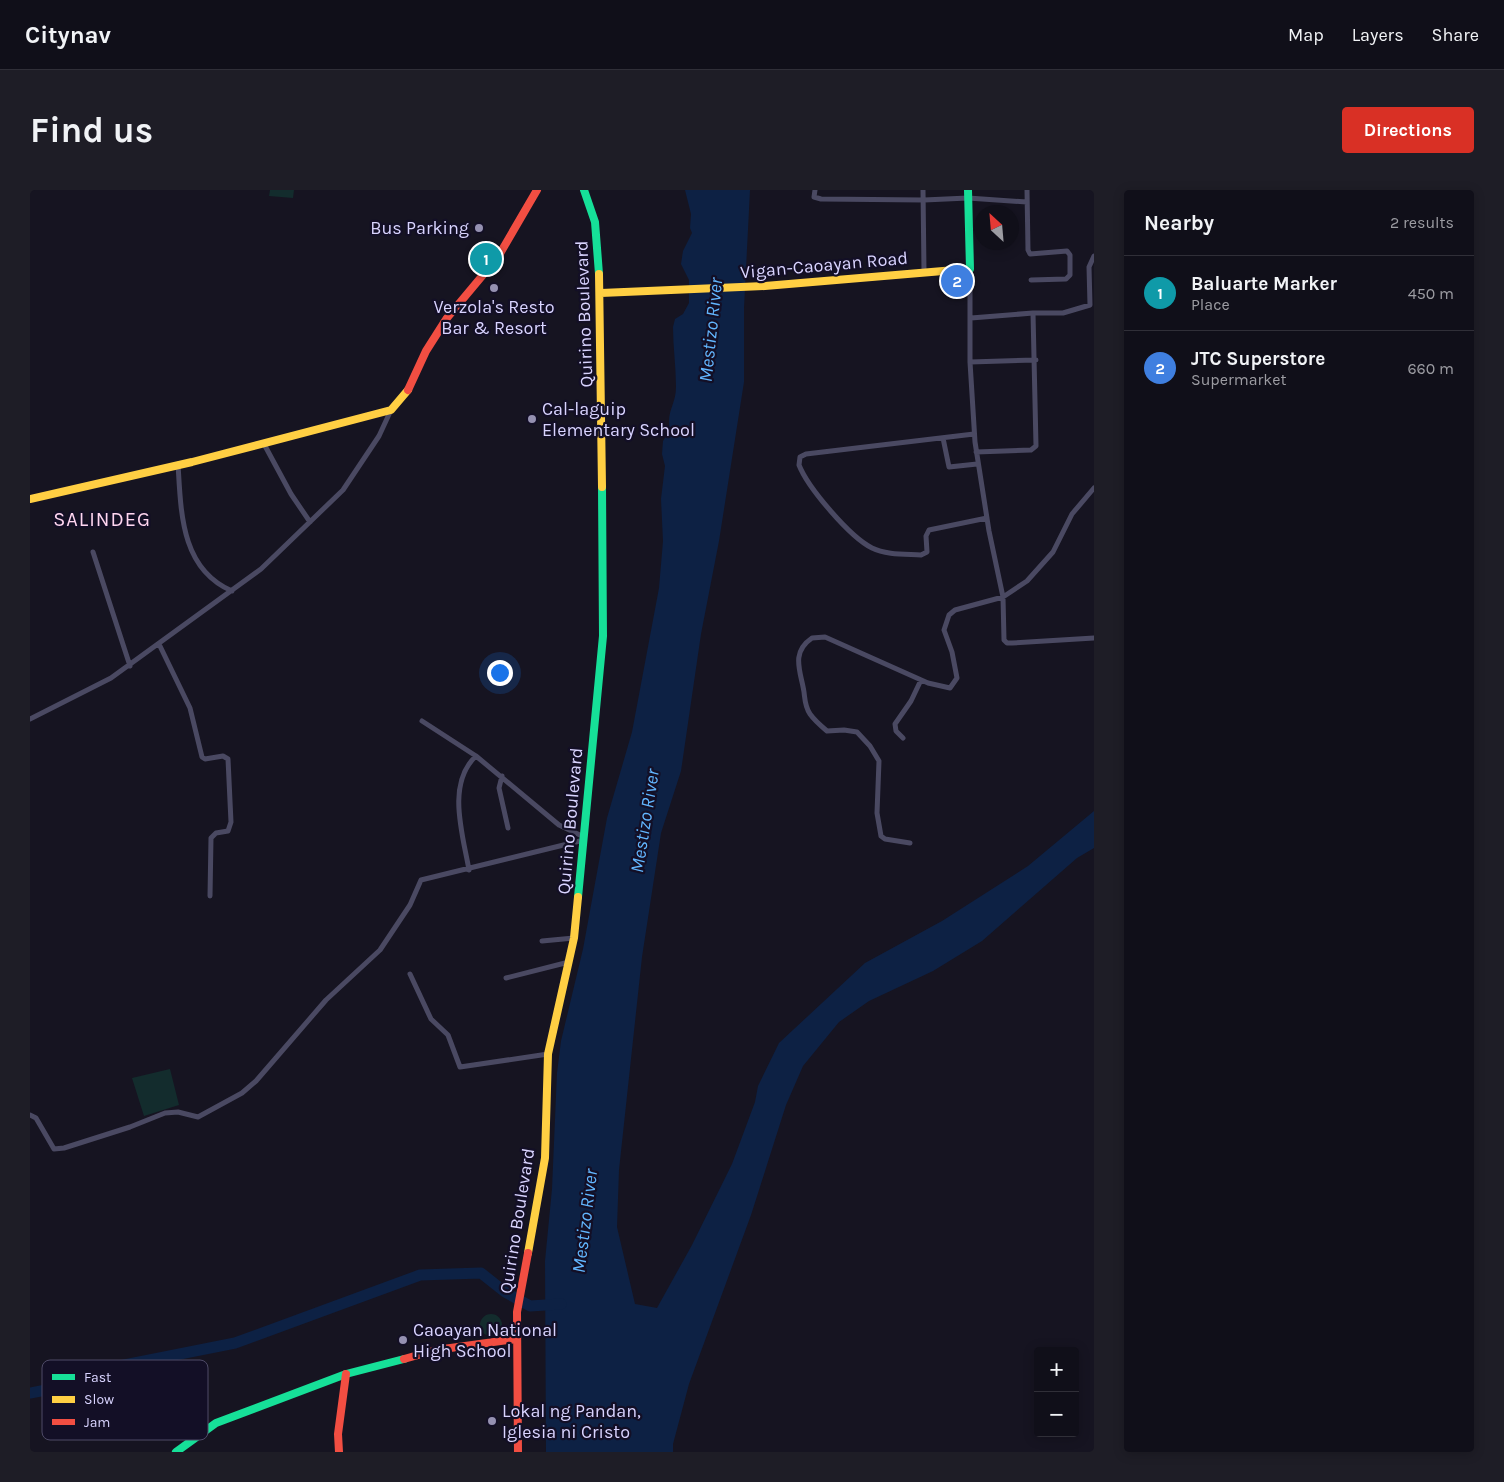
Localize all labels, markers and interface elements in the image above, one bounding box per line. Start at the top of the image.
text: Citynav [25,21,111,49]
text: Map [1288,24,1324,46]
text: Layers [1352,24,1404,46]
text: Share [1432,24,1479,46]
button: Directions [1342,107,1474,153]
text: Find us [30,110,153,151]
north arrow [974,205,1019,250]
text: Nearby [1144,211,1214,235]
text: 2 results [1390,213,1454,232]
place label: Bus Parking [370,217,469,239]
marker: Bus Parking [473,222,485,234]
pin: 1 [470,240,502,278]
street label: Quirino Boulevard [570,240,598,388]
street label: Vigan-Caoayan Road [739,247,909,283]
pin: 2 [941,262,973,300]
text: Baluarte Marker [1191,273,1337,295]
water label: Mestizo River [695,275,728,383]
marker: Verzola's Resto Bar & Resort [488,282,500,294]
text: 1 [1157,284,1163,303]
text: 450 m [1408,284,1454,303]
text: Place [1191,295,1230,314]
place label: Verzola's Resto Bar & Resort [433,296,555,339]
text: JTC Superstore [1191,348,1325,370]
text: 2 [1155,359,1165,378]
text: 660 m [1407,359,1454,378]
text: Supermarket [1191,370,1287,389]
place label: Cal-laguip Elementary School [542,398,695,441]
marker: Cal-laguip Elementary School [526,413,538,425]
district label: SALINDEG [53,508,151,531]
your location [487,660,513,686]
street label: Quirino Boulevard [553,747,587,895]
water label: Mestizo River [626,766,664,874]
street label: Quirino Boulevard [495,1147,539,1295]
water label: Mestizo River [568,1166,602,1274]
place label: Caoayan National High School [413,1319,557,1362]
marker: Caoayan National High School [397,1334,409,1346]
map controls [1034,1347,1079,1437]
button: + [1034,1347,1079,1392]
legend [42,1360,208,1440]
text: Fast [84,1369,111,1386]
text: Slow [84,1391,114,1408]
button: − [1034,1392,1079,1437]
place label: Lokal ng Pandan, Iglesia ni Cristo [502,1400,641,1443]
text: Jam [84,1414,110,1431]
marker: Lokal ng Pandan, Iglesia ni Cristo [486,1415,498,1427]

